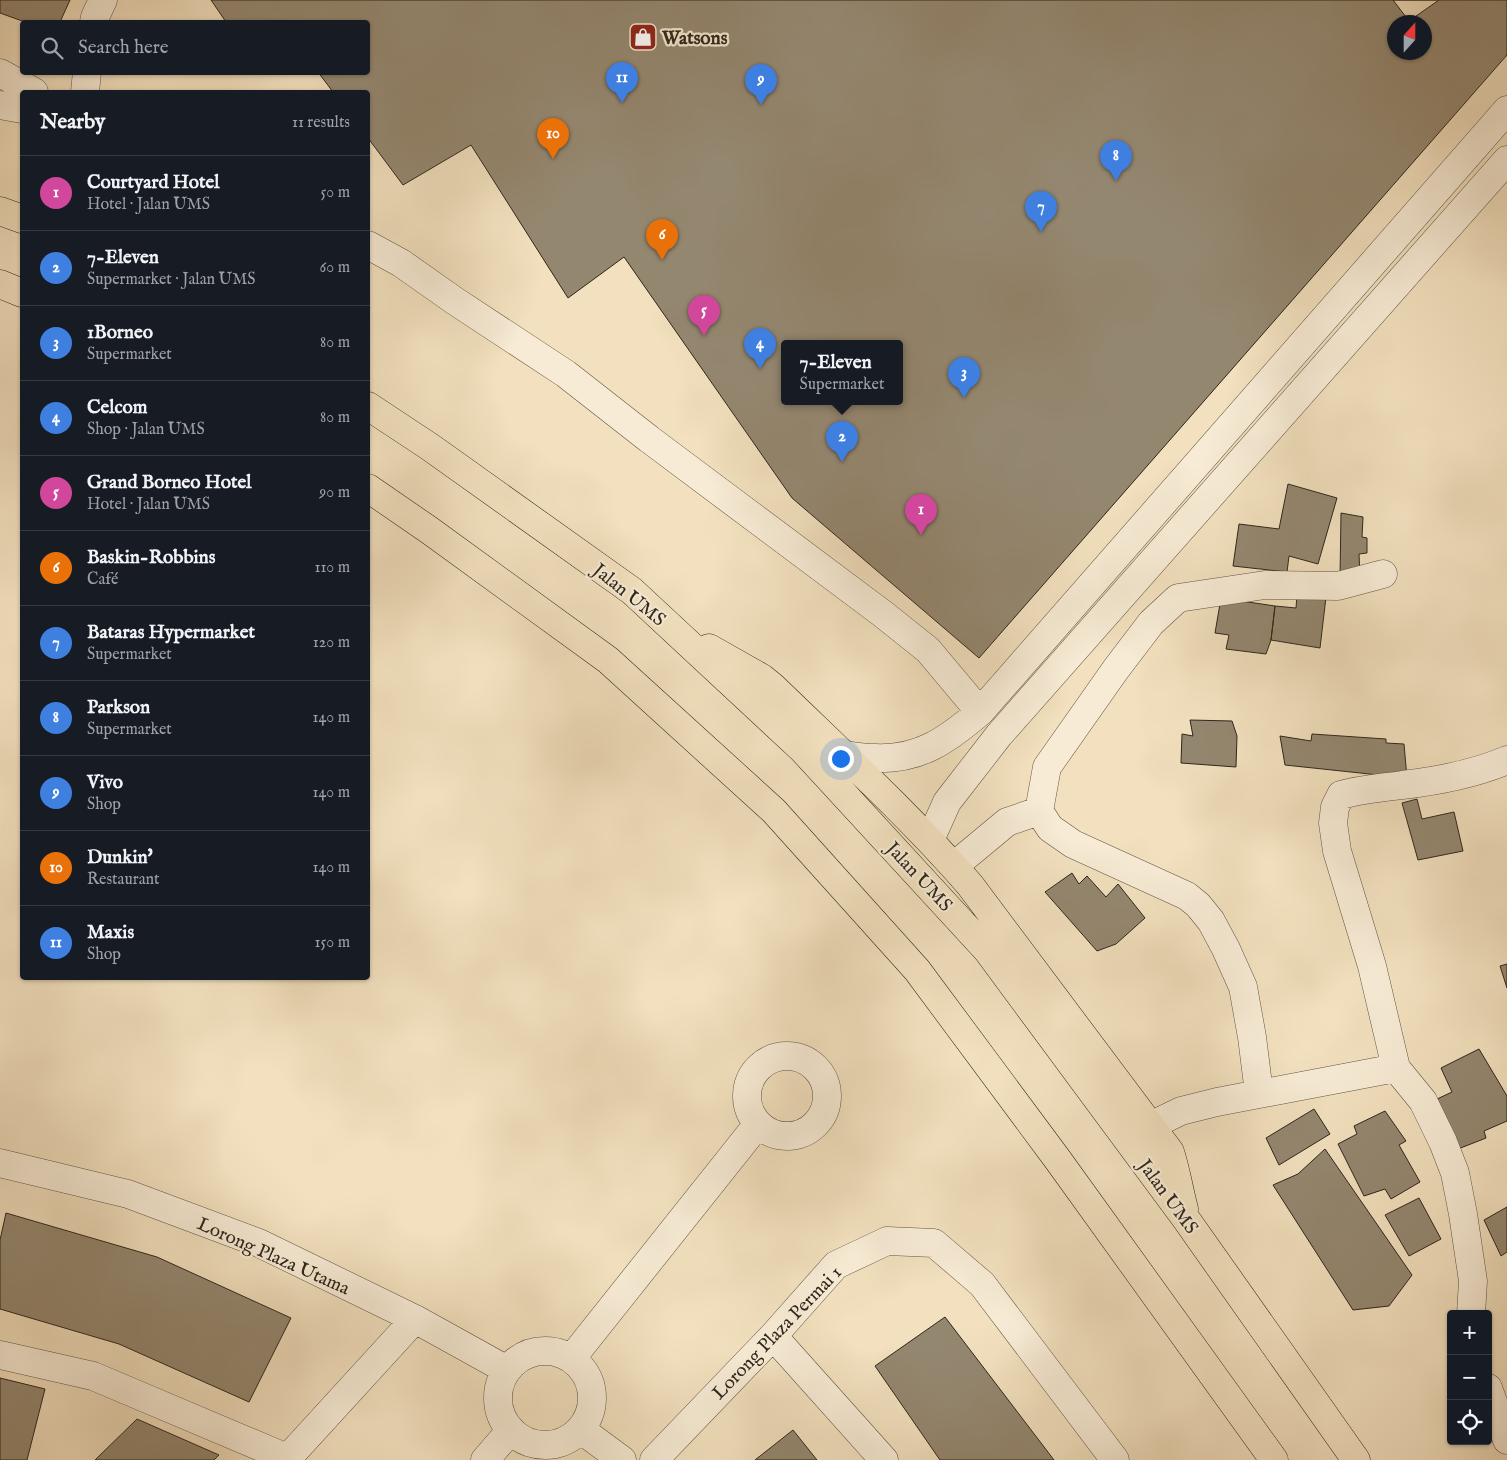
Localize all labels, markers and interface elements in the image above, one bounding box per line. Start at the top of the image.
north arrow [1387,15,1432,60]
search box [20,20,370,75]
shop icon: Watsons [628,22,658,52]
place label: Watsons [661,27,728,51]
icon: search [38,34,66,62]
text: Search here [78,36,169,60]
pin: 11 [606,62,638,103]
pin: 9 [745,64,777,105]
text: Nearby [40,109,105,136]
text: 11 results [292,113,350,133]
pin: 10 [537,118,569,159]
pin: 8 [1100,140,1132,181]
text: Courtyard Hotel [87,171,219,195]
text: 1 [53,183,59,203]
text: 50 m [321,183,350,203]
pin: 7 [1025,191,1057,232]
text: Hotel · Jalan UMS [87,195,210,215]
pin: 6 [646,219,678,260]
text: 7-Eleven [87,246,159,270]
text: 2 [52,258,60,278]
text: 60 m [320,258,350,278]
text: Supermarket · Jalan UMS [87,270,255,290]
pin: 5 [688,295,720,336]
text: 1Borneo [87,321,153,345]
pin: 4 [744,328,776,369]
text: 3 [53,333,59,353]
text: 80 m [320,333,350,353]
popup [781,340,903,405]
text: Supermarket [87,345,172,365]
text: 7-Eleven [800,351,872,375]
pin: 3 [948,357,980,398]
text: Supermarket [800,375,884,395]
text: Celcom [87,396,148,420]
text: 4 [52,408,60,428]
text: 80 m [320,408,350,428]
text: Shop · Jalan UMS [87,420,205,440]
pin: 2 [826,421,858,462]
text: Grand Borneo Hotel [87,471,251,495]
text: 5 [53,483,59,503]
text: 90 m [319,483,350,503]
pin: 1 [905,494,937,535]
text: Hotel · Jalan UMS [87,495,210,515]
text: Baskin-Robbins [87,546,215,570]
text: 6 [53,558,59,578]
text: 110 m [314,558,350,578]
street label: Jalan UMS [586,558,670,632]
text: Café [87,570,118,590]
text: Bataras Hypermarket [87,621,255,645]
text: 7 [52,633,60,653]
text: 120 m [313,633,350,653]
text: Supermarket [87,645,172,665]
text: Parkson [87,696,150,720]
text: 8 [53,708,59,728]
text: 140 m [312,708,350,728]
text: Supermarket [87,720,172,740]
your location [828,746,854,772]
text: Vivo [87,771,123,795]
text: 9 [53,783,59,803]
text: 140 m [312,783,350,803]
text: Shop [87,795,121,815]
street label: Jalan UMS [879,836,957,917]
text: Dunkin' [87,846,153,870]
text: 10 [49,858,63,878]
text: 140 m [312,858,350,878]
text: Restaurant [87,870,160,890]
text: Maxis [87,921,134,945]
text: 11 [50,933,62,953]
text: 150 m [315,933,350,953]
text: Shop [87,945,121,965]
street label: Jalan UMS [1131,1153,1203,1239]
street label: Lorong Plaza Utama [193,1212,354,1302]
street label: Lorong Plaza Permai 1 [707,1261,847,1405]
map controls [1447,1310,1492,1445]
button: + [1447,1310,1492,1355]
button: − [1447,1355,1492,1400]
button: locate [1447,1400,1492,1445]

